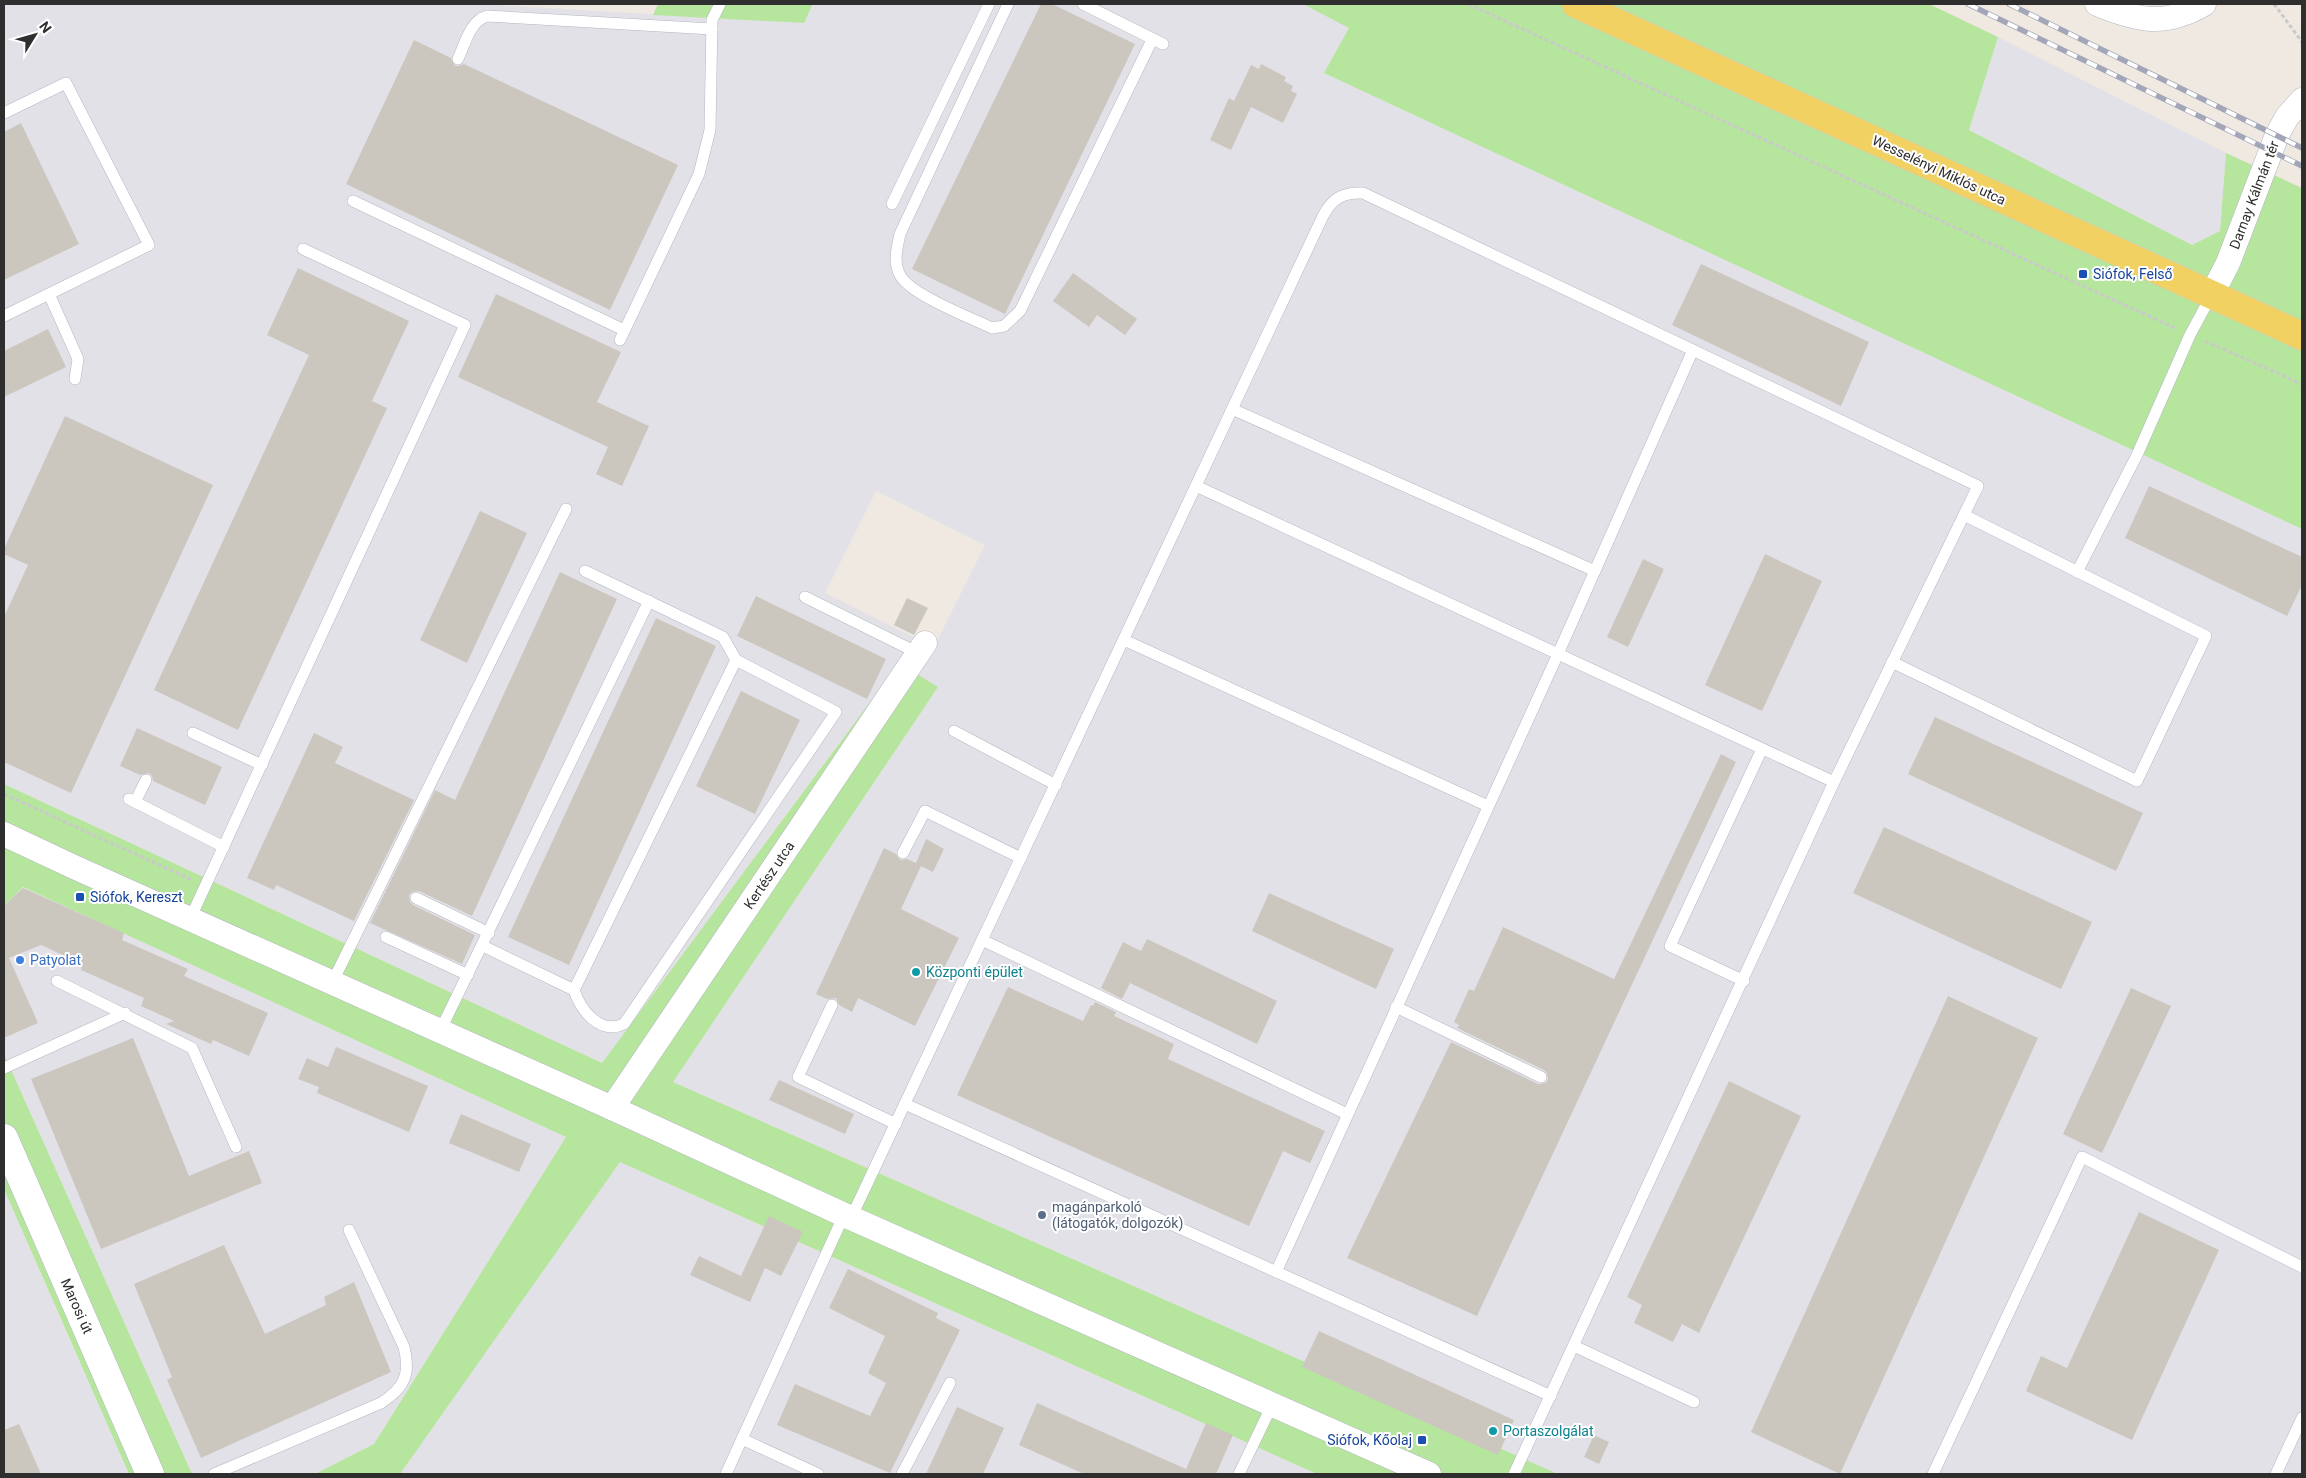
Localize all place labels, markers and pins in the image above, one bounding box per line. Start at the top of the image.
place label: Siófok, Felső [2093,266,2173,282]
marker: Siófok, Felső [2077,268,2089,280]
place label: Siófok, Kereszt [90,889,183,905]
marker: Siófok, Kereszt [74,891,86,903]
place label: Patyolat [30,952,81,968]
marker: Patyolat [14,954,26,966]
place label: Központi épület [926,964,1023,980]
marker: Központi épület [910,966,922,978]
place label: magánparkoló (látogatók, dolgozók) [1052,1199,1183,1232]
marker: magánparkoló (látogatók, dolgozók) [1036,1209,1048,1221]
place label: Portaszolgálat [1503,1423,1594,1439]
marker: Portaszolgálat [1487,1425,1499,1437]
place label: Siófok, Kőolaj [1327,1432,1412,1448]
marker: Siófok, Kőolaj [1416,1434,1428,1446]

